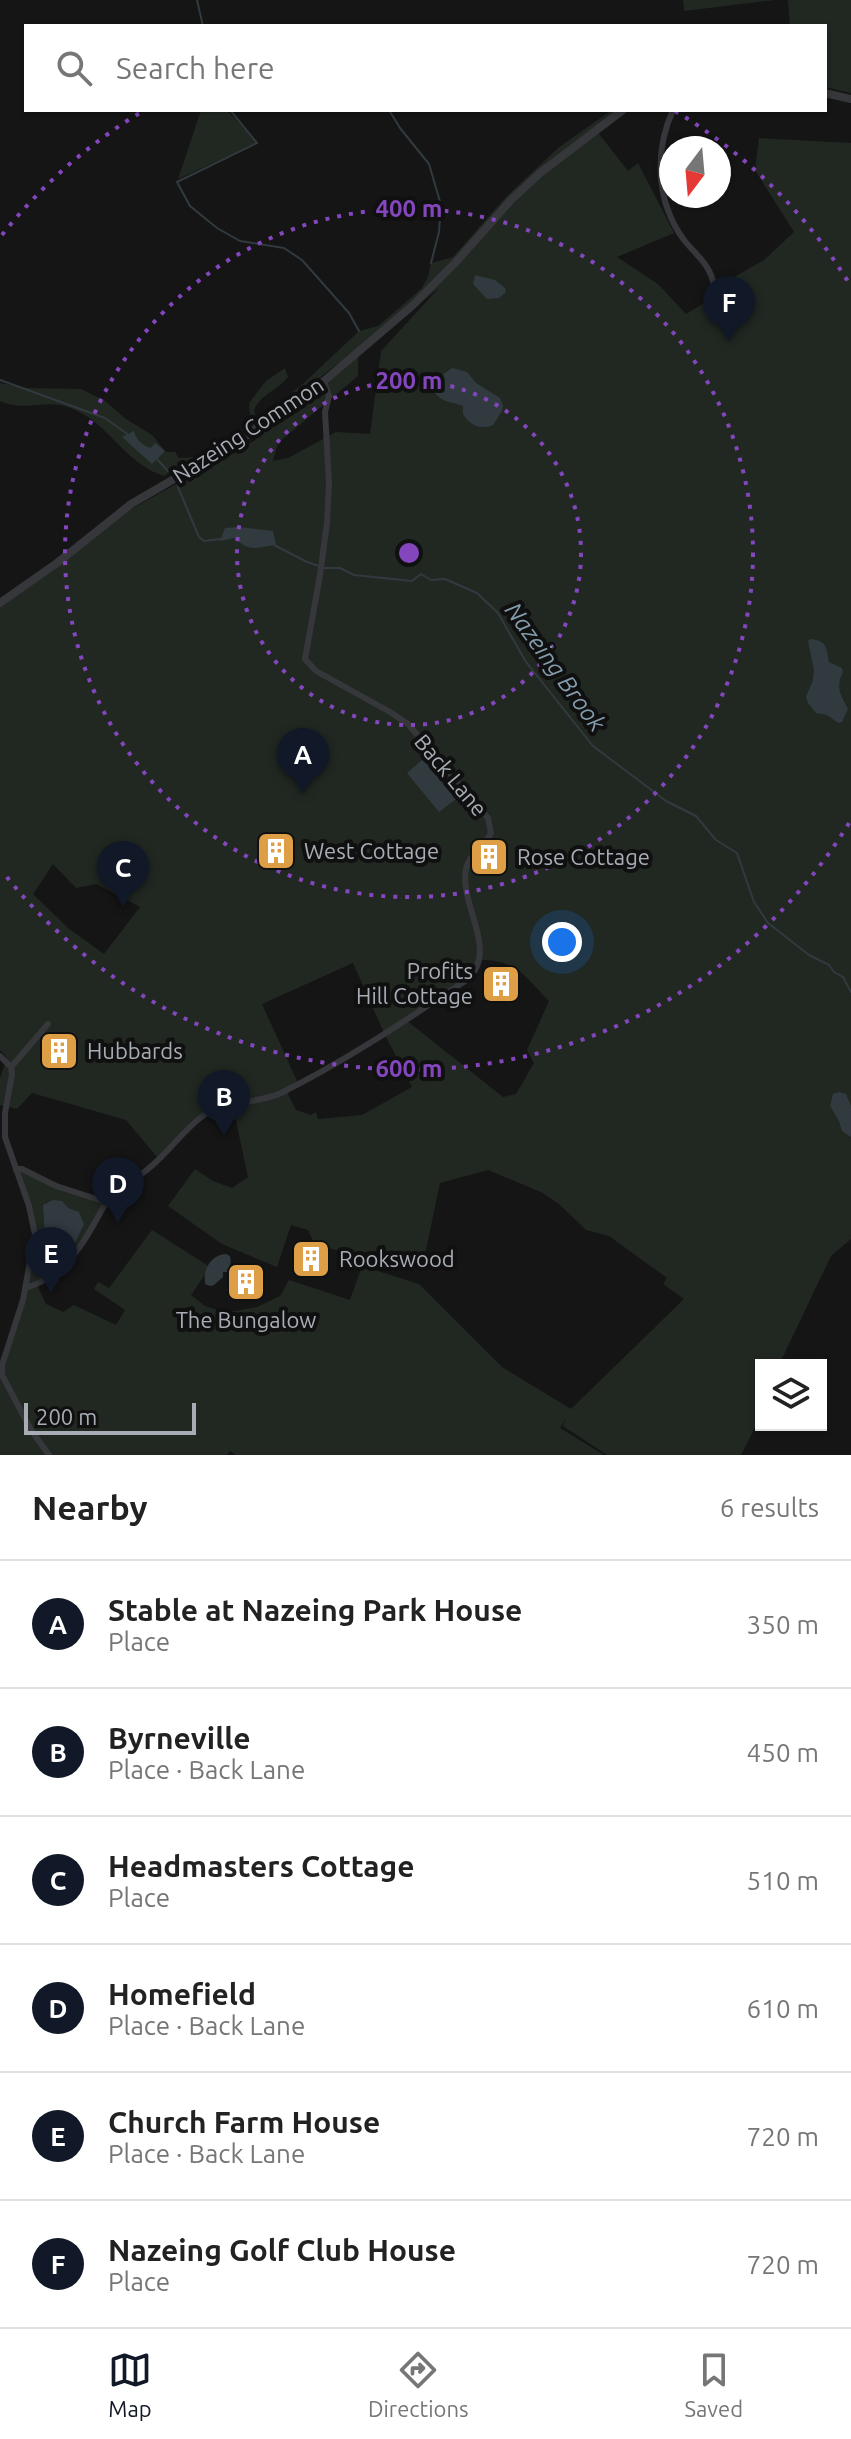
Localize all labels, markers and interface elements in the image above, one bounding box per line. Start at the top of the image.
search box [24,24,827,112]
icon: search [52,46,96,90]
text: Search here [116,51,275,85]
north arrow [659,136,731,208]
text: 400 m [376,195,442,222]
pin: F [703,276,755,342]
text: 200 m [376,367,442,394]
street label: Nazeing Common [168,372,328,488]
centre of rings [395,539,423,567]
water label: Nazeing Brook [500,597,612,737]
pin: A [277,728,329,794]
street label: Back Lane [410,729,493,821]
building icon: West Cottage [255,830,297,872]
building icon: Rose Cottage [468,836,510,878]
place label: West Cottage [304,838,439,863]
pin: C [97,841,149,907]
place label: Rose Cottage [517,844,650,869]
your location [542,922,582,962]
place label: Profits Hill Cottage [356,958,473,1008]
building icon: Profits Hill Cottage [480,963,522,1005]
building icon: Hubbards [38,1030,80,1072]
place label: Hubbards [87,1038,183,1063]
text: 600 m [376,1055,442,1082]
pin: B [198,1070,250,1136]
pin: D [92,1157,144,1223]
pin: E [25,1227,77,1293]
building icon: Rookswood [290,1238,332,1280]
place label: Rookswood [339,1246,455,1271]
building icon: The Bungalow [225,1261,267,1303]
place label: The Bungalow [176,1307,316,1332]
map controls [755,1359,827,1431]
button: layers [755,1359,827,1431]
scale bar [24,1399,196,1435]
text: 200 m [36,1404,97,1429]
text: Nearby [32,1488,147,1526]
text: 6 results [720,1493,819,1522]
text: Stable at Nazeing Park House [108,1593,522,1627]
text: A [49,1610,67,1639]
text: 350 m [747,1610,819,1639]
text: Place [108,1627,170,1656]
text: Byrneville [108,1721,251,1755]
text: B [49,1738,67,1767]
text: 450 m [747,1738,819,1767]
text: Place · Back Lane [108,1755,305,1784]
text: Headmasters Cottage [108,1849,415,1883]
text: C [50,1866,66,1895]
text: 510 m [747,1866,819,1895]
text: Place [108,1883,170,1912]
text: Homefield [108,1977,256,2011]
text: D [49,1994,67,2023]
text: 610 m [747,1994,819,2023]
text: Place · Back Lane [108,2011,305,2040]
text: Church Farm House [108,2105,380,2139]
text: E [50,2122,66,2151]
text: 720 m [747,2122,819,2151]
text: Place · Back Lane [108,2139,305,2168]
text: Nazeing Golf Club House [108,2233,456,2267]
text: F [51,2250,65,2279]
text: 720 m [747,2250,819,2279]
text: Place [108,2267,170,2296]
tab: Map [108,2348,152,2421]
tab: Directions [368,2348,469,2421]
tab: Saved [684,2348,743,2421]

